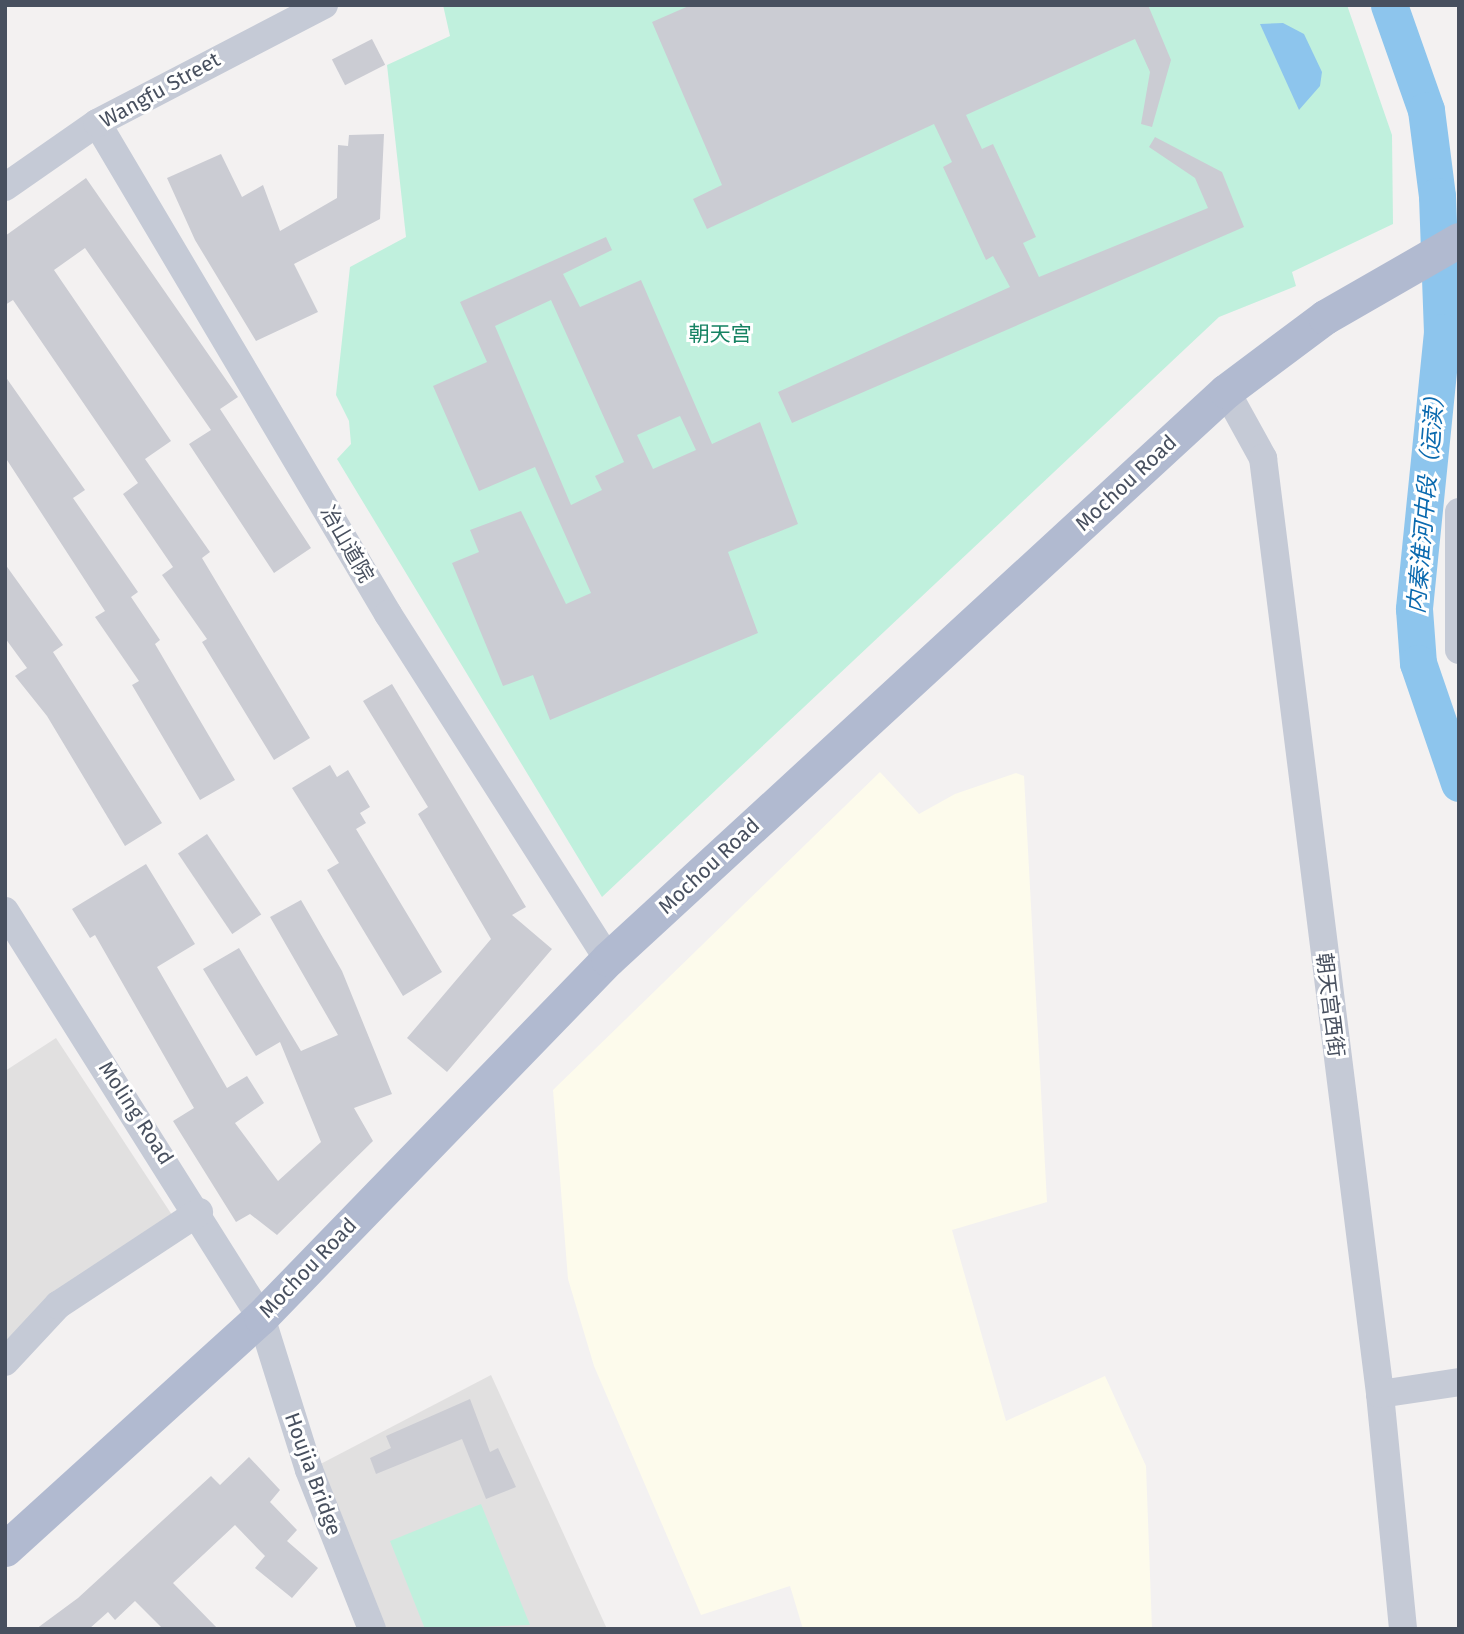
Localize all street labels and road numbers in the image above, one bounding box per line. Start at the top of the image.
street label: Wangfu Street [96,47,224,133]
street label: Mochou Road [1070,430,1182,536]
street label: 冶山道院 [315,501,379,587]
street label: Mochou Road [653,813,765,919]
street label: 朝天宫西街 [1311,951,1349,1059]
street label: Moling Road [93,1057,179,1169]
street label: Mochou Road [254,1213,362,1323]
street label: Houjia Bridge [279,1409,347,1539]

